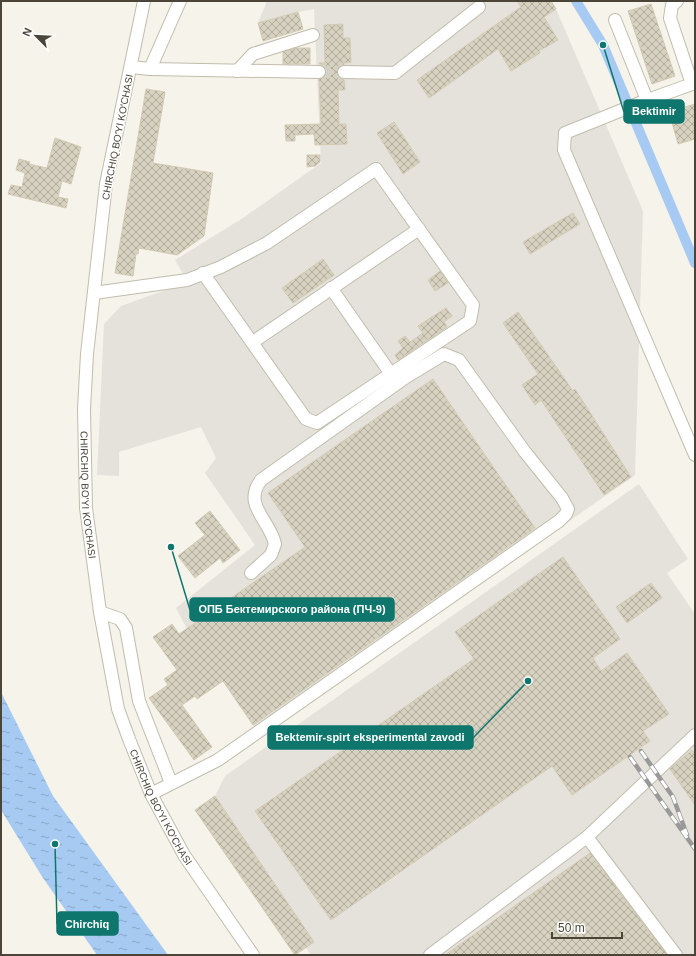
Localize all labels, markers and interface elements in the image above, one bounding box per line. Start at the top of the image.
north arrow [16,16,56,56]
text: N [20,26,34,38]
street label: CHIRCHIQ BO'YI KO'CHASI [100,73,135,201]
callout: Bektimir [624,100,684,123]
text: Bektimir [632,105,677,117]
street label: CHIRCHIQ BO'YI KO'CHASI [78,431,98,559]
callout: ОПБ Бектемирского района (ПЧ-9) [190,598,394,621]
text: ОПБ Бектемирского района (ПЧ-9) [198,603,386,615]
callout: Bektemir-spirt eksperimental zavodi [268,726,473,749]
text: Bektemir-spirt eksperimental zavodi [276,731,464,743]
street label: CHIRCHIQ BO'YI KO'CHASI [128,748,194,867]
callout: Chirchiq [57,912,118,935]
scale bar [552,914,622,940]
text: Chirchiq [65,918,109,930]
text: 50 m [558,921,585,935]

